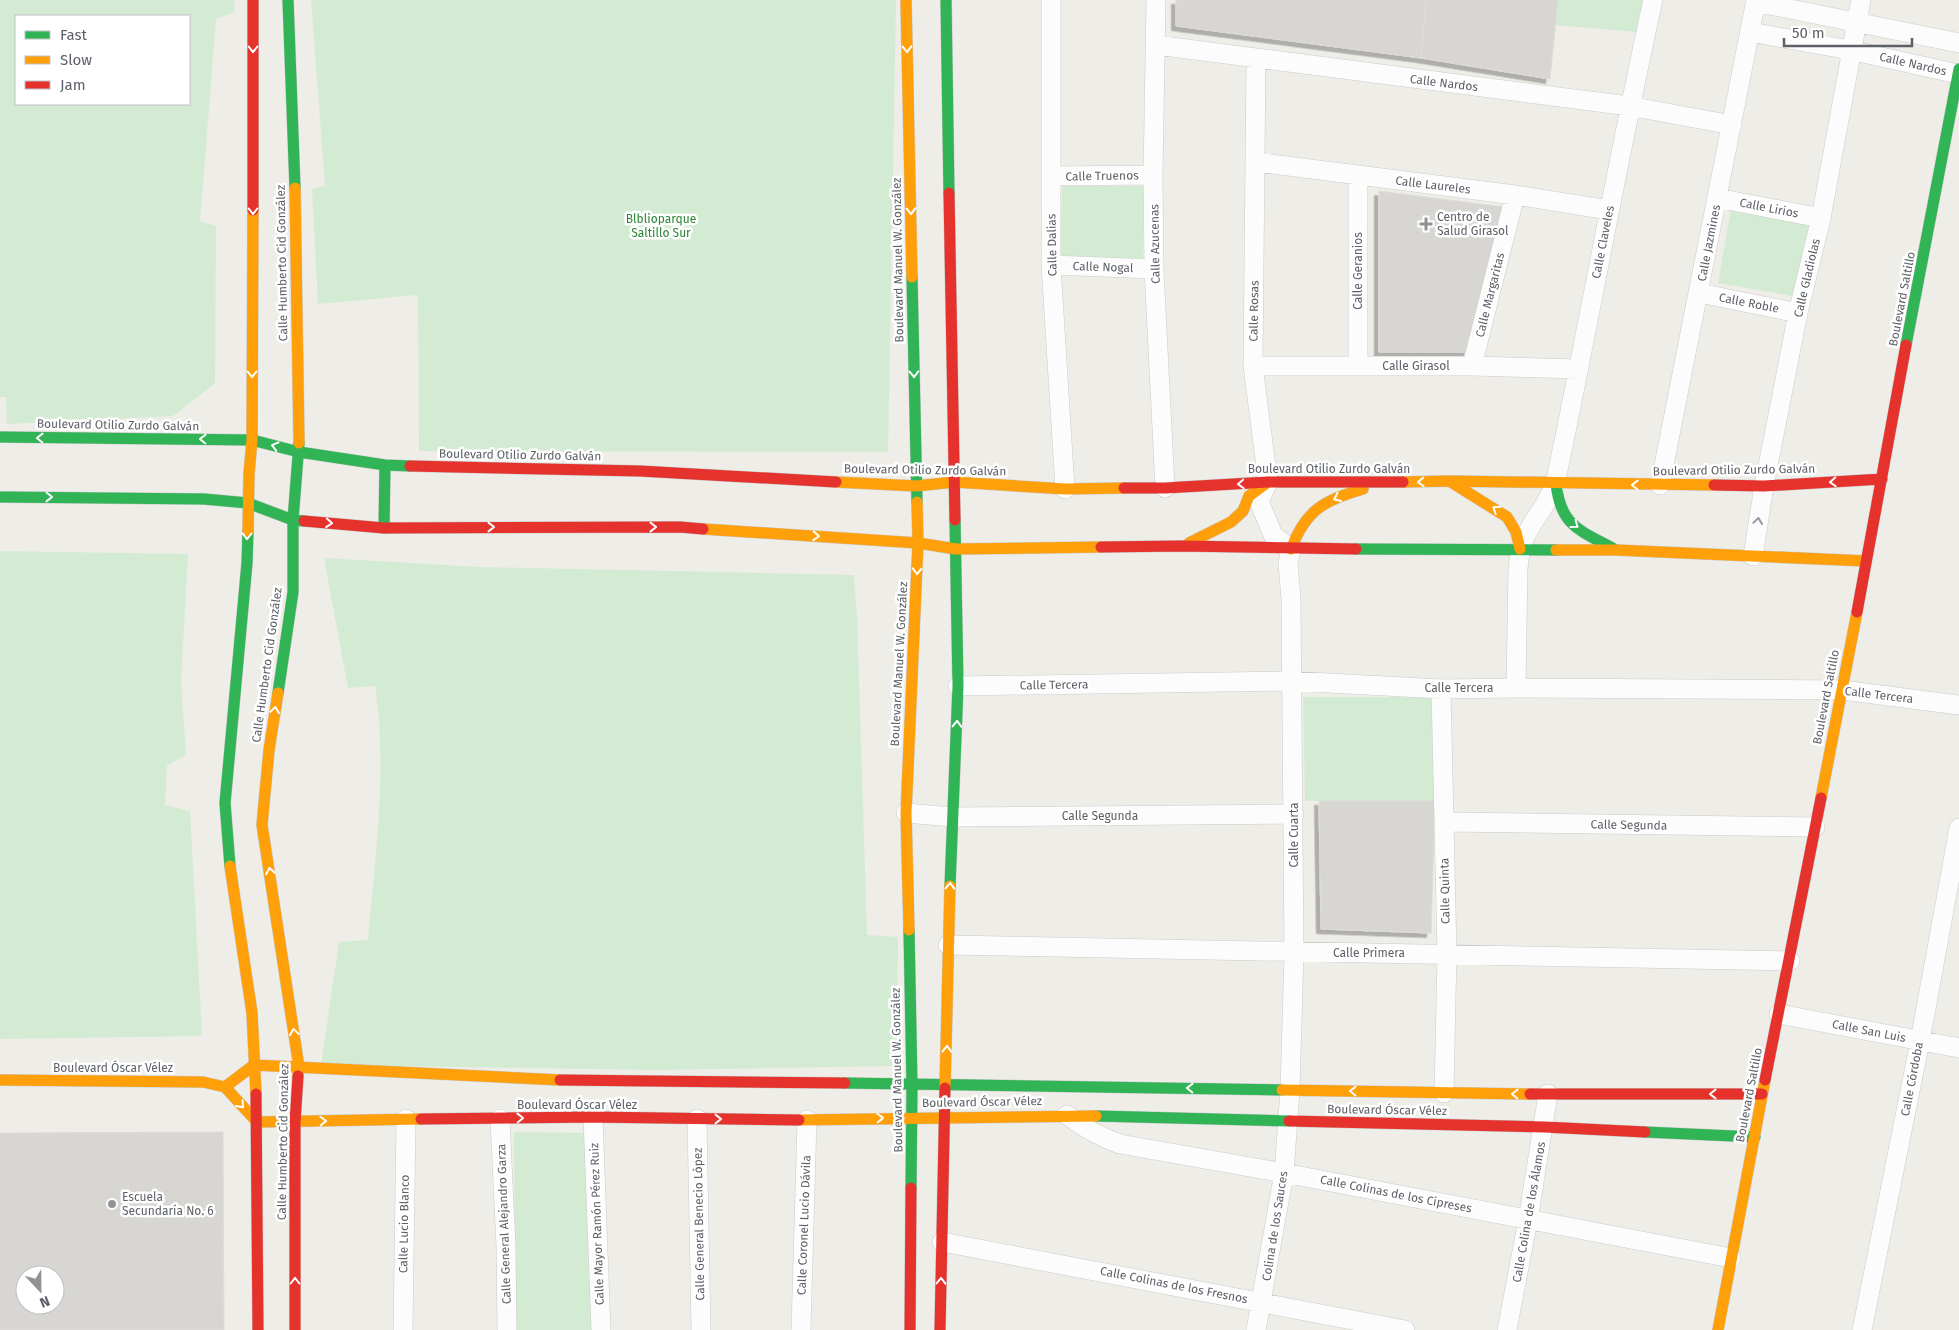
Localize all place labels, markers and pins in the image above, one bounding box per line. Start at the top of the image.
place label: Centro de Salud Girasol [1437,210,1509,238]
marker: Centro de Salud Girasol [1419,217,1433,231]
place label: Escuela Secundaría No. 6 [122,1190,214,1218]
marker: Escuela Secundaría No. 6 [106,1198,118,1210]

